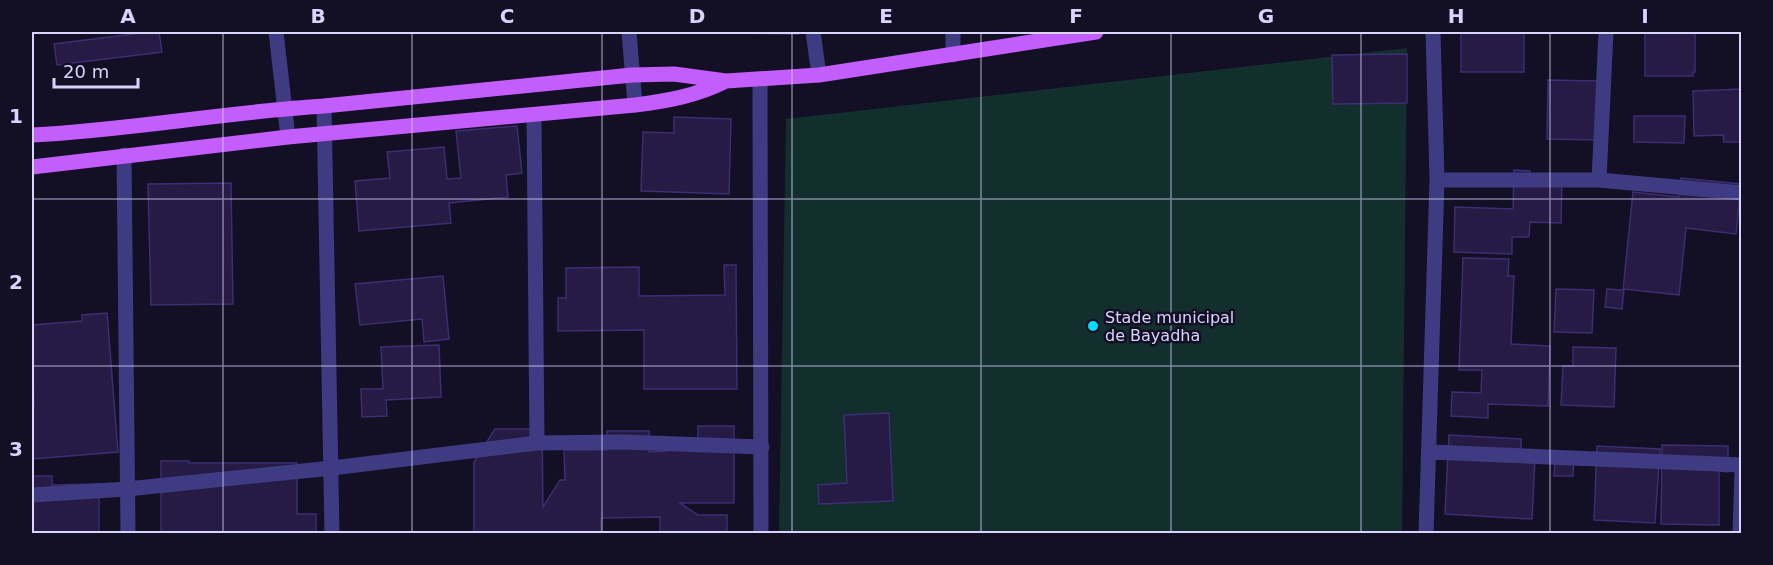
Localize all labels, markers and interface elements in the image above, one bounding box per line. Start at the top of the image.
text: A [120,4,136,28]
text: B [310,4,326,28]
text: C [500,4,514,28]
text: D [689,4,705,28]
text: E [879,4,893,28]
text: F [1069,4,1083,28]
text: G [1258,4,1274,28]
text: H [1448,4,1464,28]
text: I [1641,4,1649,28]
scale bar [54,51,138,89]
text: 20 m [63,61,109,82]
text: 1 [9,104,23,128]
text: 2 [9,270,23,294]
place label: Stade municipal de Bayadha [1105,308,1234,345]
marker: Stade municipal de Bayadha [1086,319,1100,333]
text: 3 [9,437,23,461]

